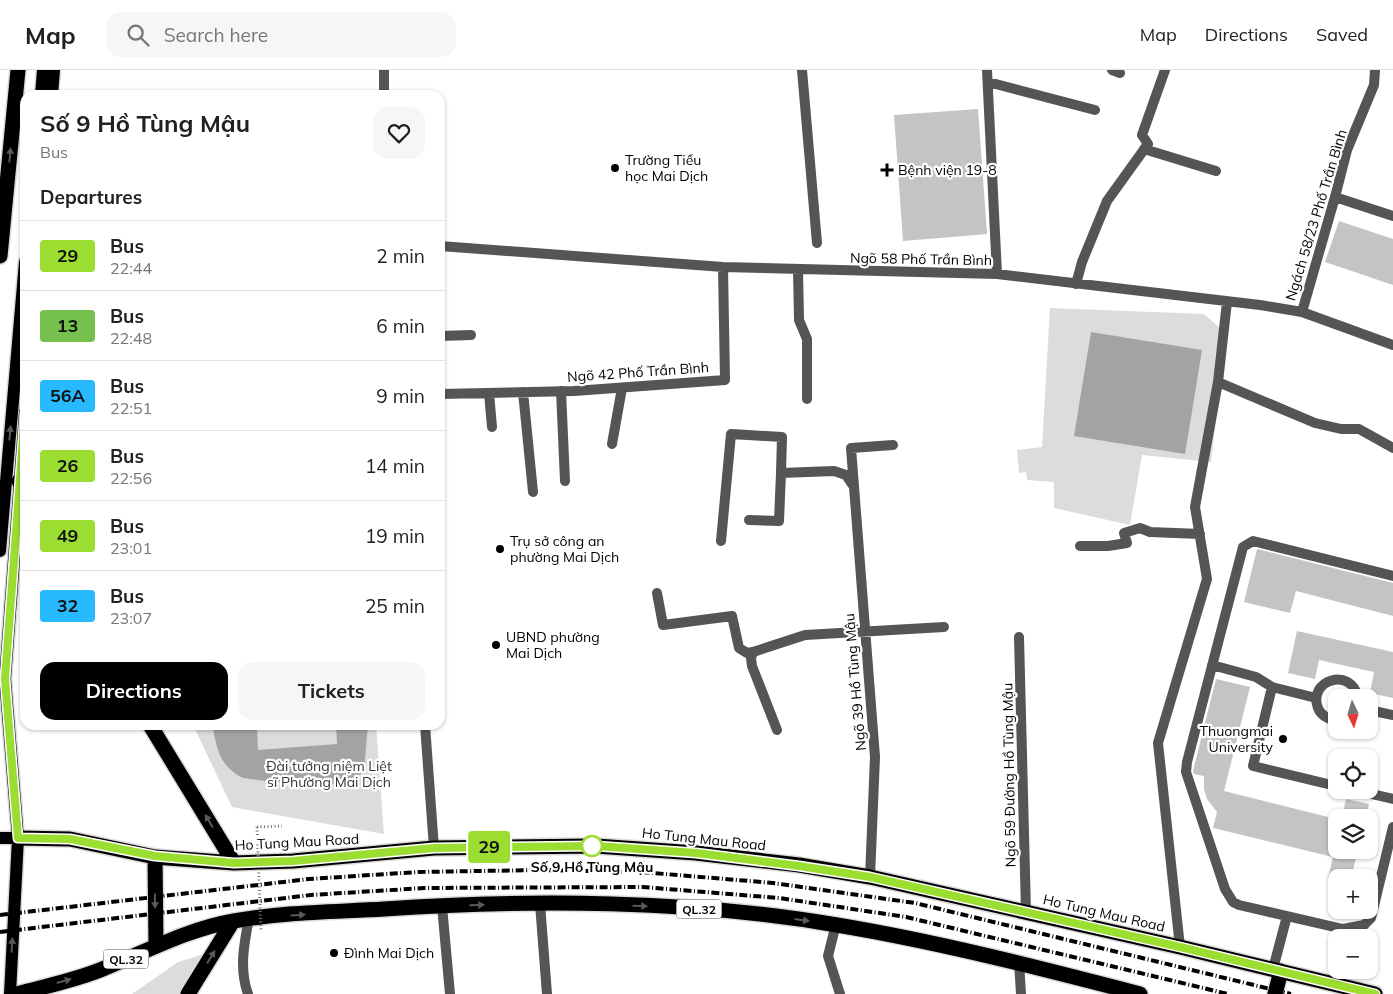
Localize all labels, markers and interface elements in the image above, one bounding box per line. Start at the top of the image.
search box [106,12,456,57]
text: Map [25,20,76,50]
icon: search [124,21,152,49]
text: Search here [164,23,268,47]
text: Map [1140,23,1177,46]
text: Directions [1205,23,1288,46]
text: Saved [1316,23,1368,46]
button: heart [373,107,425,159]
text: Số 9 Hồ Tùng Mậu [40,108,250,138]
street label: Ngách 58/23 Phố Trần Bình [1281,127,1351,303]
text: Bus [40,142,68,162]
one-way arrow [6,147,14,163]
place label: Trường Tiểu học Mai Dịch [625,151,708,185]
place label: Bệnh viện 19-8 [898,161,997,179]
marker: Trường Tiểu học Mai Dịch [609,162,621,174]
marker: Bệnh viện 19-8 [880,163,894,177]
text: Departures [40,185,142,209]
text: Bus [110,234,144,258]
text: 29 [57,244,78,267]
text: 2 min [376,244,425,268]
street label: Ngõ 58 Phố Trần Bình [850,249,992,269]
text: 22:44 [110,258,152,278]
text: Bus [110,304,144,328]
text: 13 [57,314,78,337]
text: 6 min [376,314,425,338]
text: 22:48 [110,328,152,348]
street label: Ngõ 42 Phố Trần Bình [567,358,709,386]
text: Bus [110,374,144,398]
text: 56A [50,384,85,407]
text: 9 min [376,384,425,408]
text: 22:51 [110,398,152,418]
one-way arrow [6,424,14,440]
text: Bus [110,444,144,468]
text: 26 [57,454,78,477]
text: 14 min [365,454,425,478]
text: 22:56 [110,468,152,488]
text: Bus [110,514,144,538]
text: 49 [57,524,78,547]
text: 19 min [365,524,425,548]
place label: Trụ sở công an phường Mai Dịch [510,532,619,566]
text: 23:01 [110,538,152,558]
marker: Trụ sở công an phường Mai Dịch [494,543,506,555]
text: Bus [110,584,144,608]
text: 32 [57,594,78,617]
text: 25 min [365,594,425,618]
text: 23:07 [110,608,152,628]
street label: Ngõ 39 Hồ Tùng Mậu [840,613,870,751]
place label: UBND phường Mai Dịch [506,628,600,662]
marker: UBND phường Mai Dịch [490,639,502,651]
button: Directions [40,662,228,720]
button: Tickets [238,662,425,720]
street label: Ngõ 59 Đường Hồ Tùng Mậu [998,683,1020,867]
north arrow [1328,689,1378,739]
map controls [1328,689,1378,979]
place label: Thuongmai University [1200,722,1274,756]
marker: Thuongmai University [1277,733,1289,745]
button: locate [1328,749,1378,799]
park label: Đài tưởng niệm Liệt sĩ Phường Mai Dịch [266,757,392,791]
button: layers [1328,809,1378,859]
one-way arrow [204,815,213,828]
street label: Ho Tung Mau Road [641,824,767,854]
street label: Ho Tung Mau Road [234,830,360,854]
line badge: 29 [466,831,512,863]
text: 29 [478,835,500,858]
marker: Số 9 Hồ Tùng Mậu [581,835,603,857]
place label: Số 9 Hồ Tùng Mậu [531,858,653,876]
button: + [1328,869,1378,919]
street label: Ho Tung Mau Road [1041,890,1167,936]
one-way arrow [151,893,159,909]
road number: QL.32 [676,900,722,919]
one-way arrow [470,901,486,909]
one-way arrow [632,902,648,910]
one-way arrow [290,910,306,918]
one-way arrow [794,916,810,924]
button: − [1328,929,1378,979]
one-way arrow [9,937,17,953]
place label: Đình Mai Dịch [344,944,434,962]
marker: Đình Mai Dịch [328,947,340,959]
road number: QL.32 [104,950,148,969]
one-way arrow [206,951,215,964]
one-way arrow [56,976,71,984]

